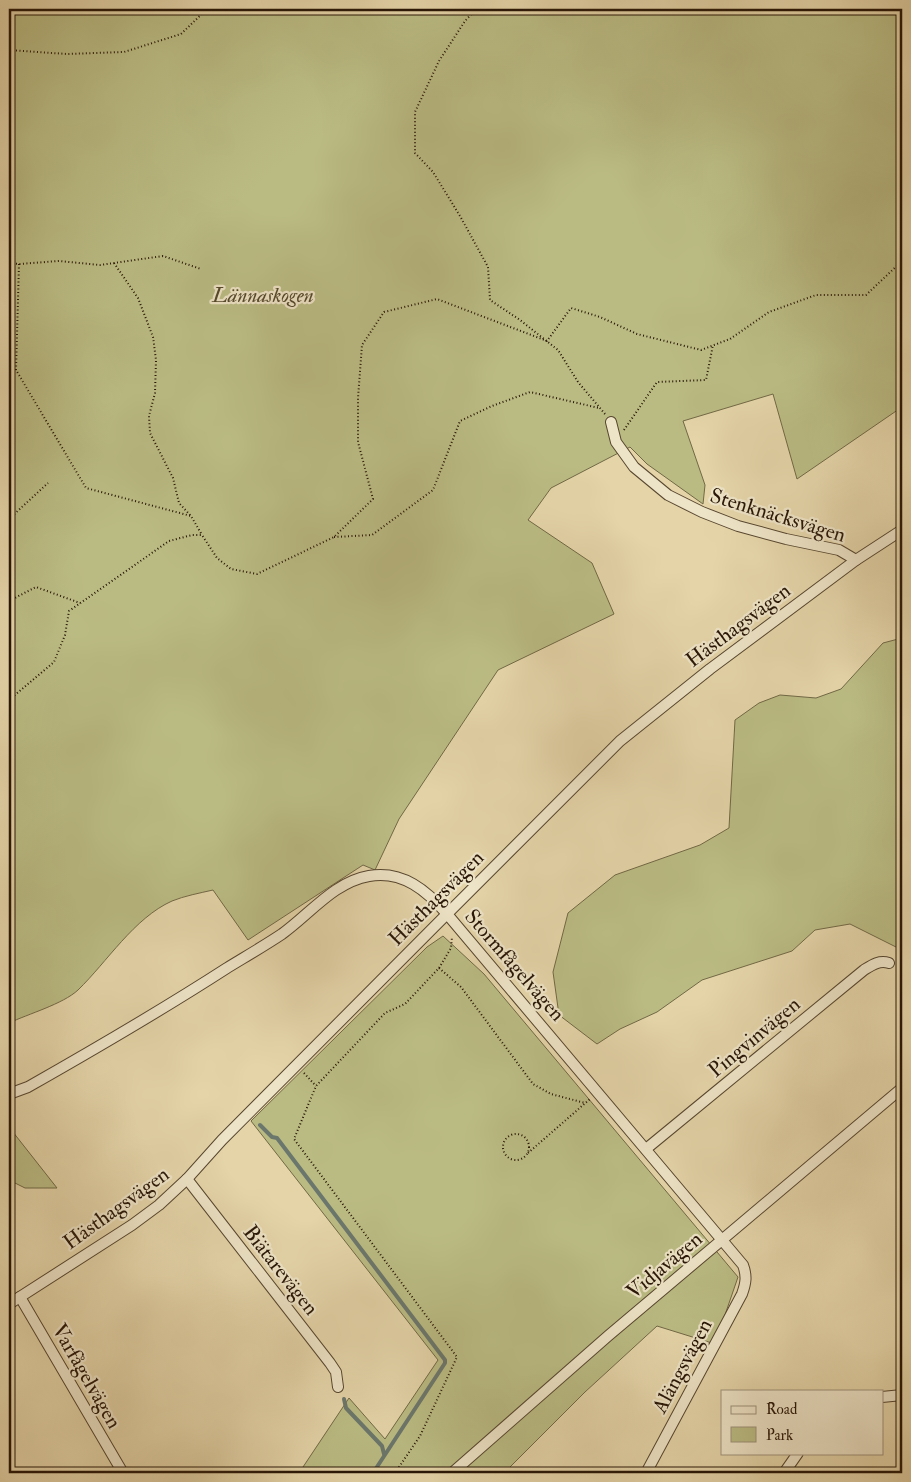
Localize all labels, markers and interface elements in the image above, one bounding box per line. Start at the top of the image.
park label: Lännaskogen [211,282,314,309]
street label: Stenknäcksvägen [707,482,849,549]
street label: Hästhagsvägen [680,577,796,674]
street label: Hästhagsvägen [383,845,490,952]
street label: Stormfågelvägen [458,904,571,1027]
street label: Pingvinvägen [703,991,806,1084]
street label: Hästhagsvägen [58,1161,175,1256]
street label: Biätarevägen [237,1220,324,1321]
street label: Vidjavägen [621,1226,708,1305]
street label: Alängsvägen [646,1314,719,1419]
street label: Varfågelvägen [46,1319,128,1434]
legend [721,1390,884,1454]
text: Road [766,1400,798,1419]
text: Park [766,1426,793,1445]

